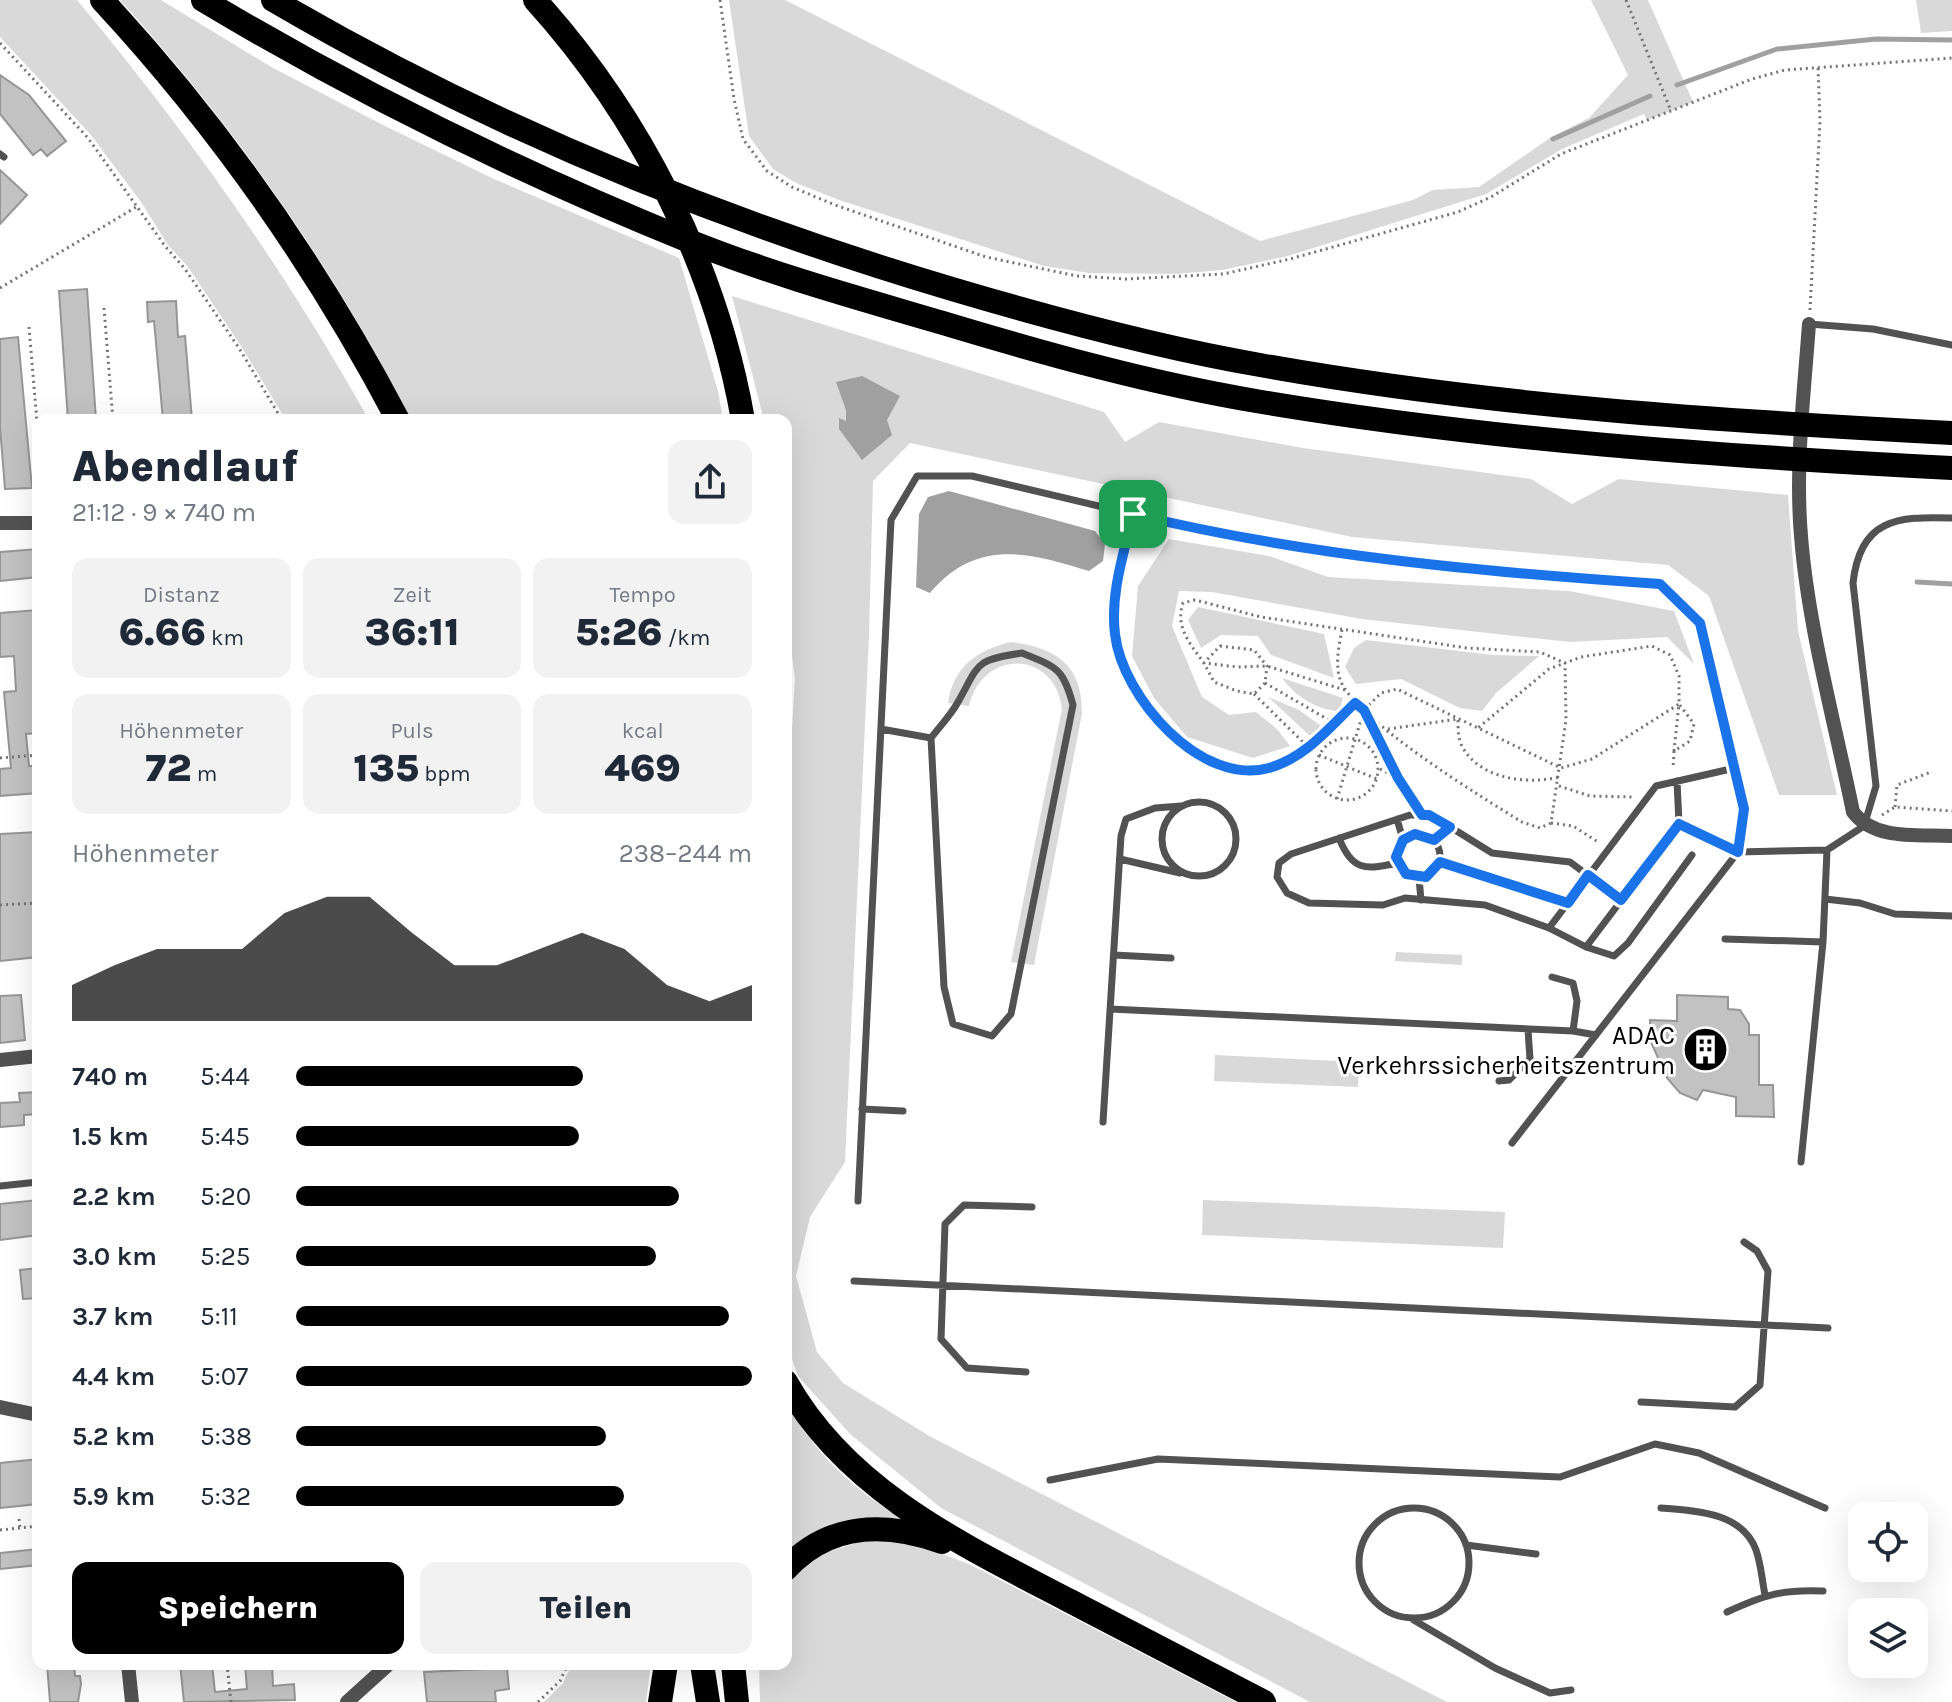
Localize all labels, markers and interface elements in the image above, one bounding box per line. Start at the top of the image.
button: share [668,440,752,524]
text: Abendlauf [72,441,298,492]
pin [1099,480,1167,548]
icon: arrive [1111,492,1155,536]
text: 21:12 · 9 × 740 m [72,497,256,528]
text: Distanz [143,582,220,608]
text: Zeit [392,582,432,608]
text: Tempo [610,582,676,608]
text: 6.66 [119,608,206,655]
text: 36:11 [364,608,460,655]
text: 5:26 [575,608,663,655]
text: km [206,625,244,651]
text: /km [663,625,710,651]
text: Höhenmeter [119,718,243,744]
text: Puls [390,718,434,744]
text: kcal [622,718,664,744]
text: 72 [145,744,192,791]
text: 135 [353,744,419,791]
text: 469 [604,744,681,791]
text: m [192,761,217,787]
text: bpm [419,761,471,787]
text: Höhenmeter [72,838,219,869]
text: 238–244 m [619,838,752,869]
place label: ADAC Verkehrssicherheitszentrum [1338,1020,1675,1081]
building icon: ADAC Verkehrssicherheitszentrum [1682,1026,1730,1074]
text: 740 m [72,1061,148,1092]
text: 5:44 [200,1061,250,1092]
text: 1.5 km [72,1121,149,1152]
text: 5:45 [200,1121,250,1152]
text: 2.2 km [72,1181,156,1212]
text: 5:20 [200,1181,251,1212]
text: 3.0 km [72,1241,157,1272]
text: 5:25 [200,1241,250,1272]
text: 3.7 km [72,1301,153,1332]
text: 5:11 [200,1301,238,1332]
text: 4.4 km [72,1361,155,1392]
text: 5:07 [200,1361,248,1392]
text: 5.2 km [72,1421,155,1452]
text: 5:38 [200,1421,252,1452]
text: 5.9 km [72,1481,155,1512]
text: 5:32 [200,1481,251,1512]
map controls [1848,1502,1928,1678]
button: locate [1848,1502,1928,1582]
button: Speichern [72,1562,404,1654]
button: Teilen [420,1562,752,1654]
button: layers [1848,1598,1928,1678]

